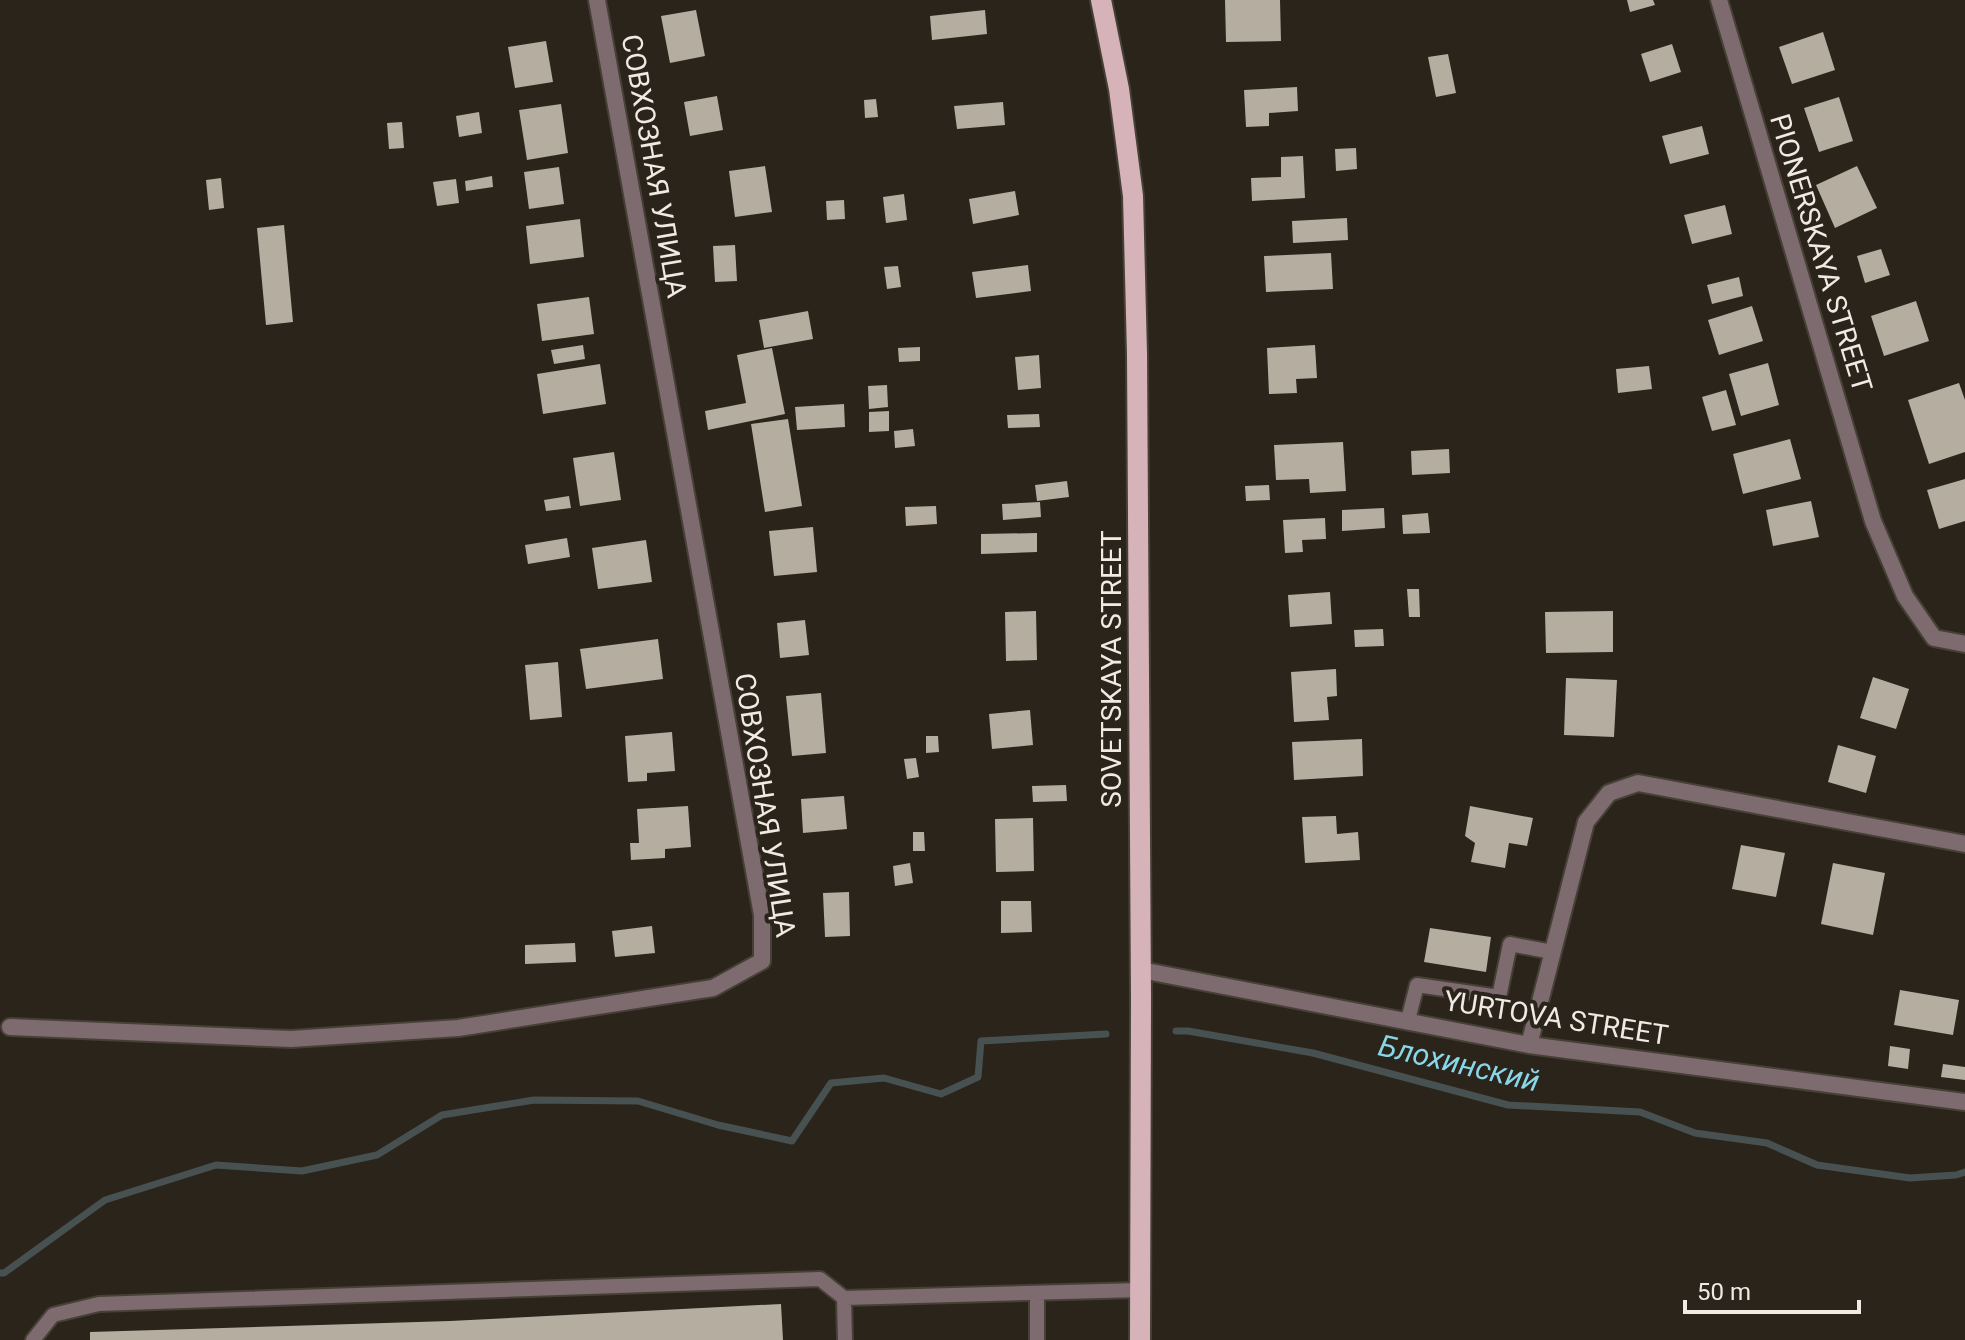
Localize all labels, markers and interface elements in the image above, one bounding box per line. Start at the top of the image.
street label: СОВХОЗНАЯ УЛИЦА [615,32,693,300]
street label: PIONERSKAYA STREET [1763,110,1879,396]
street label: SOVETSKAYA STREET [1095,530,1128,808]
street label: СОВХОЗНАЯ УЛИЦА [728,671,802,939]
street label: YURTOVA STREET [1442,984,1671,1052]
water label: Блохинский [1375,1027,1543,1099]
scale bar [1685,1264,1859,1314]
text: 50 m [1697,1278,1751,1306]

